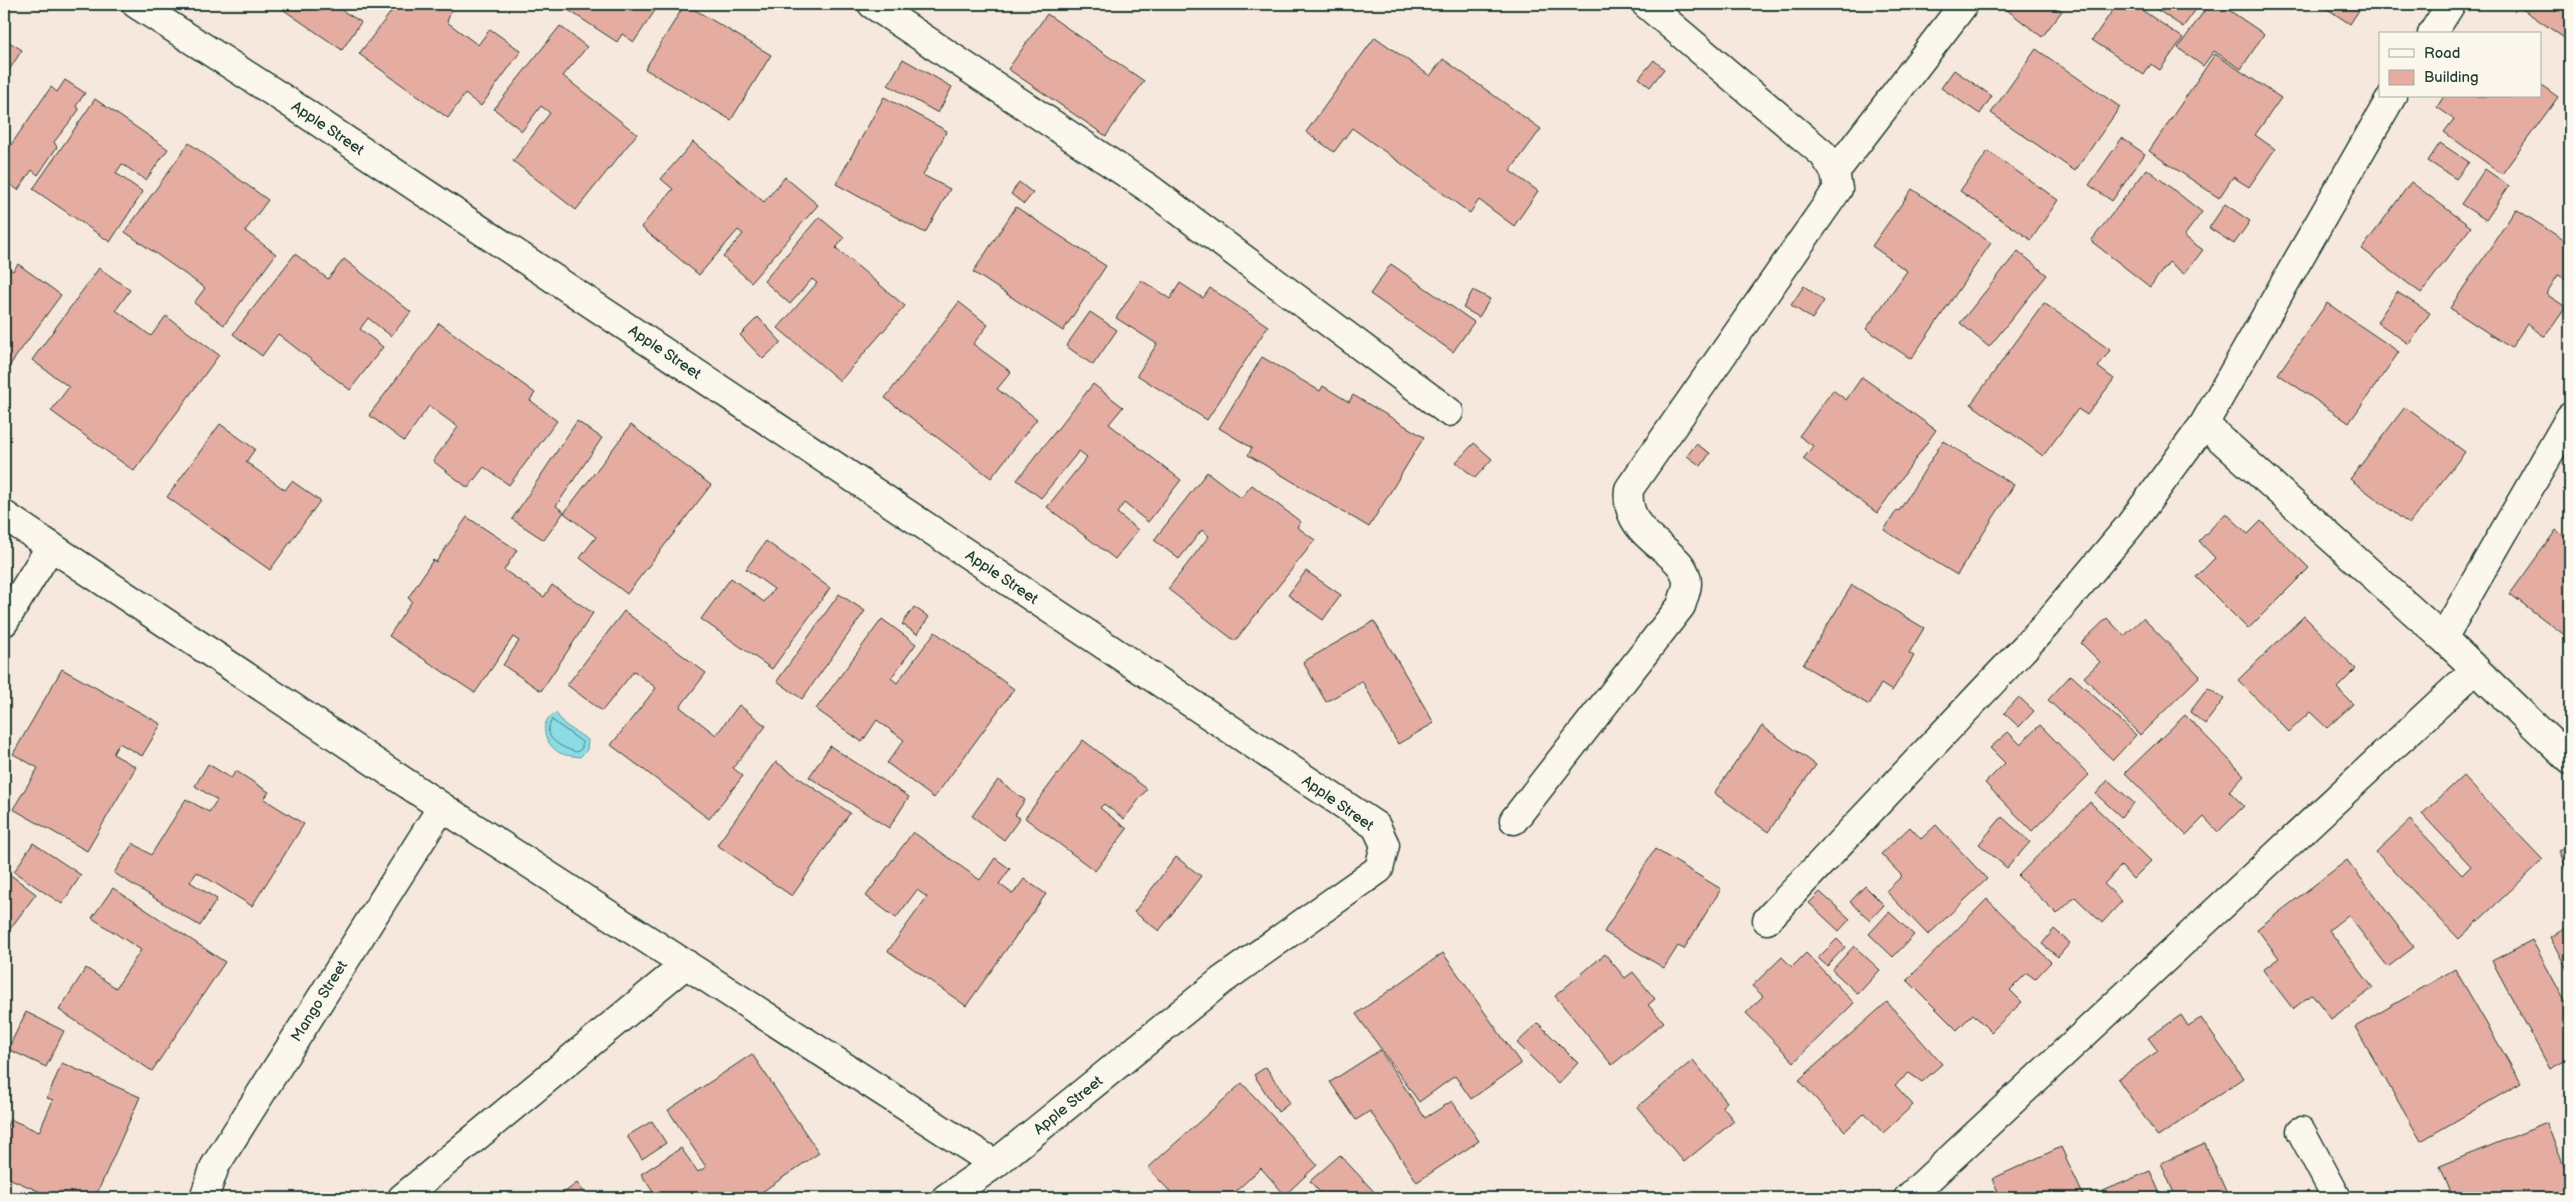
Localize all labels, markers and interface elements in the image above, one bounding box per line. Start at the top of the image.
legend [2379,32,2542,98]
text: Road [2424,44,2460,63]
text: Building [2424,68,2479,87]
street label: Apple Street [288,97,368,160]
street label: Apple Street [625,321,705,384]
street label: Apple Street [962,546,1042,609]
street label: Apple Street [1298,772,1378,835]
street label: Mango Street [287,957,352,1045]
street label: Apple Street [1030,1071,1107,1139]

